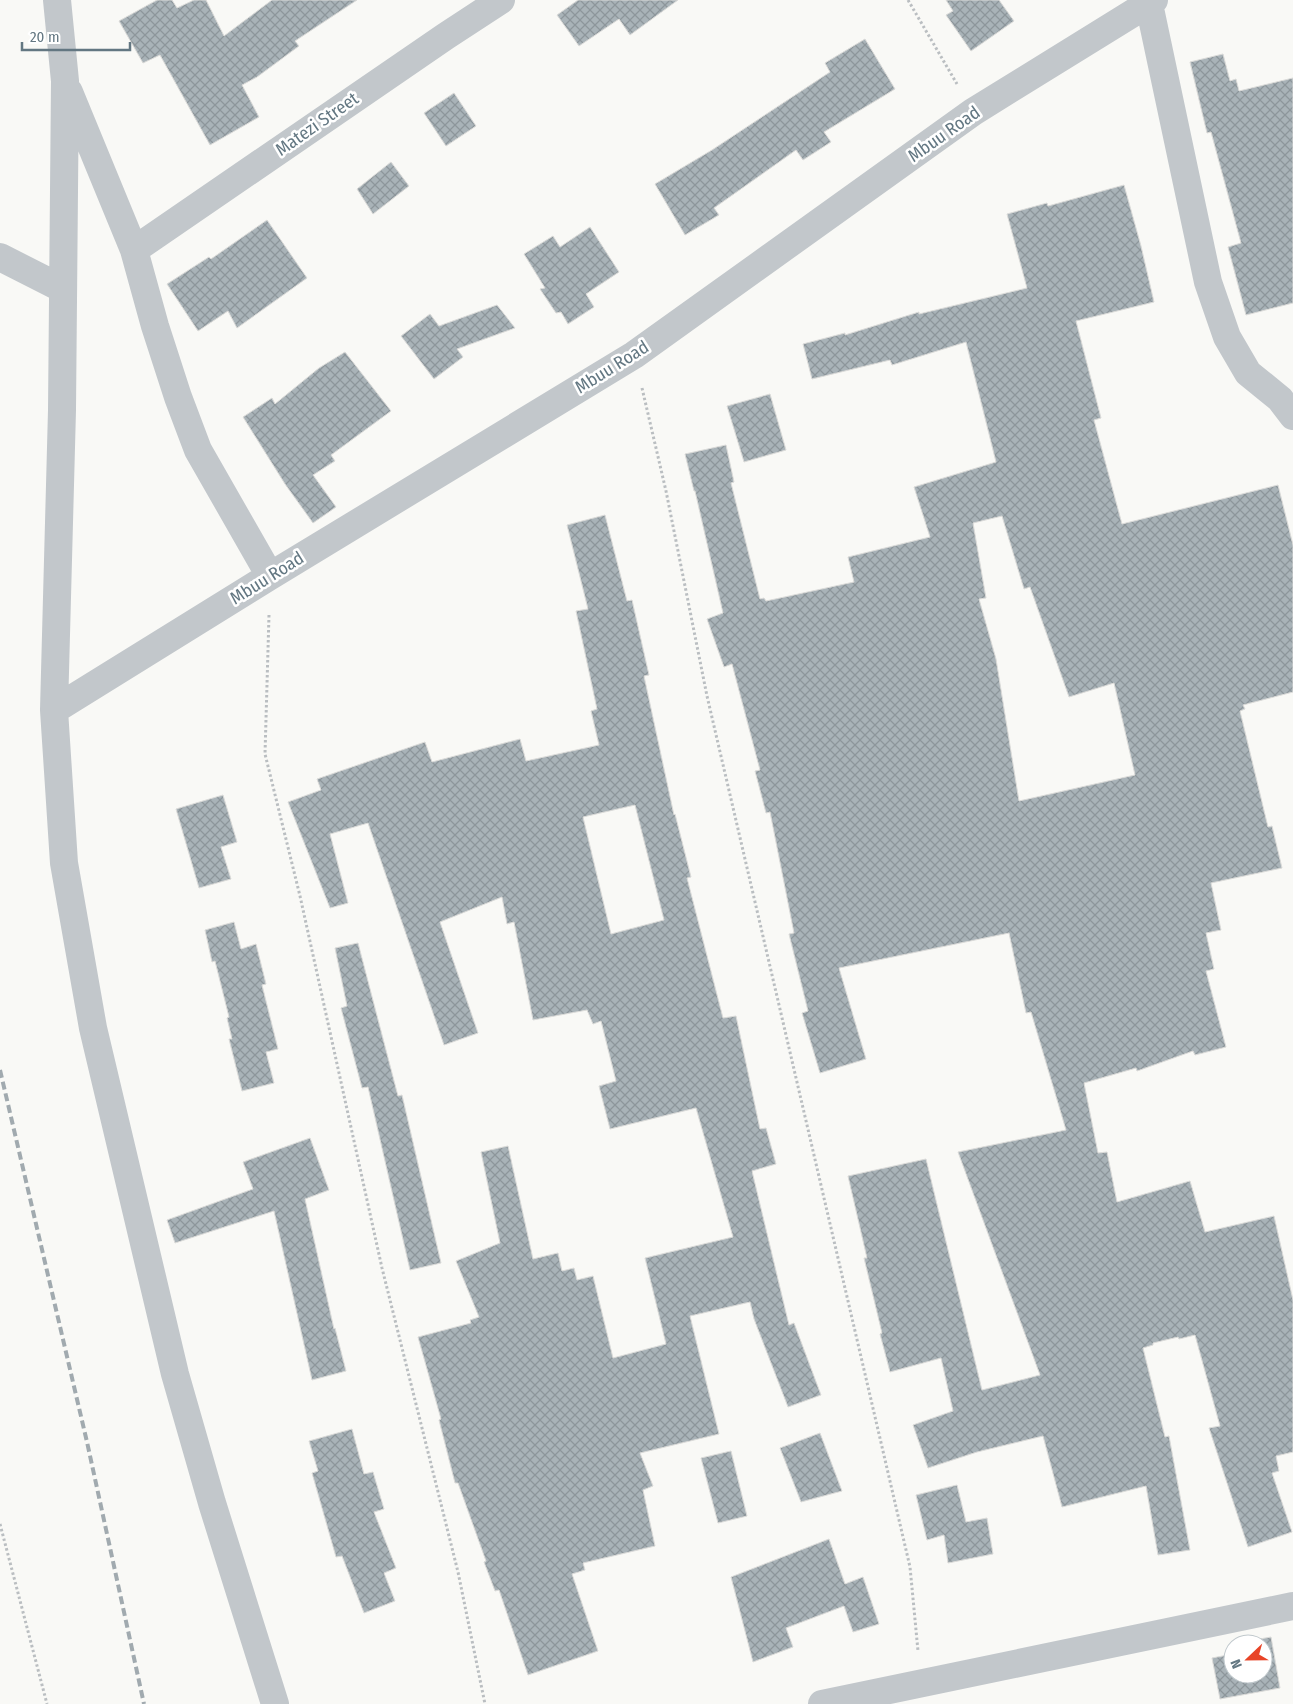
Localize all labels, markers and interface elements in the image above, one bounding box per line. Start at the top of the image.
scale bar [22,20,130,52]
text: 20 m [30,28,60,46]
street label: Matezi Street [271,87,363,161]
street label: Mbuu Road [904,101,984,167]
street label: Mbuu Road [571,336,653,398]
street label: Mbuu Road [226,547,308,609]
north arrow [1223,1634,1273,1684]
text: N [1227,1657,1246,1671]

